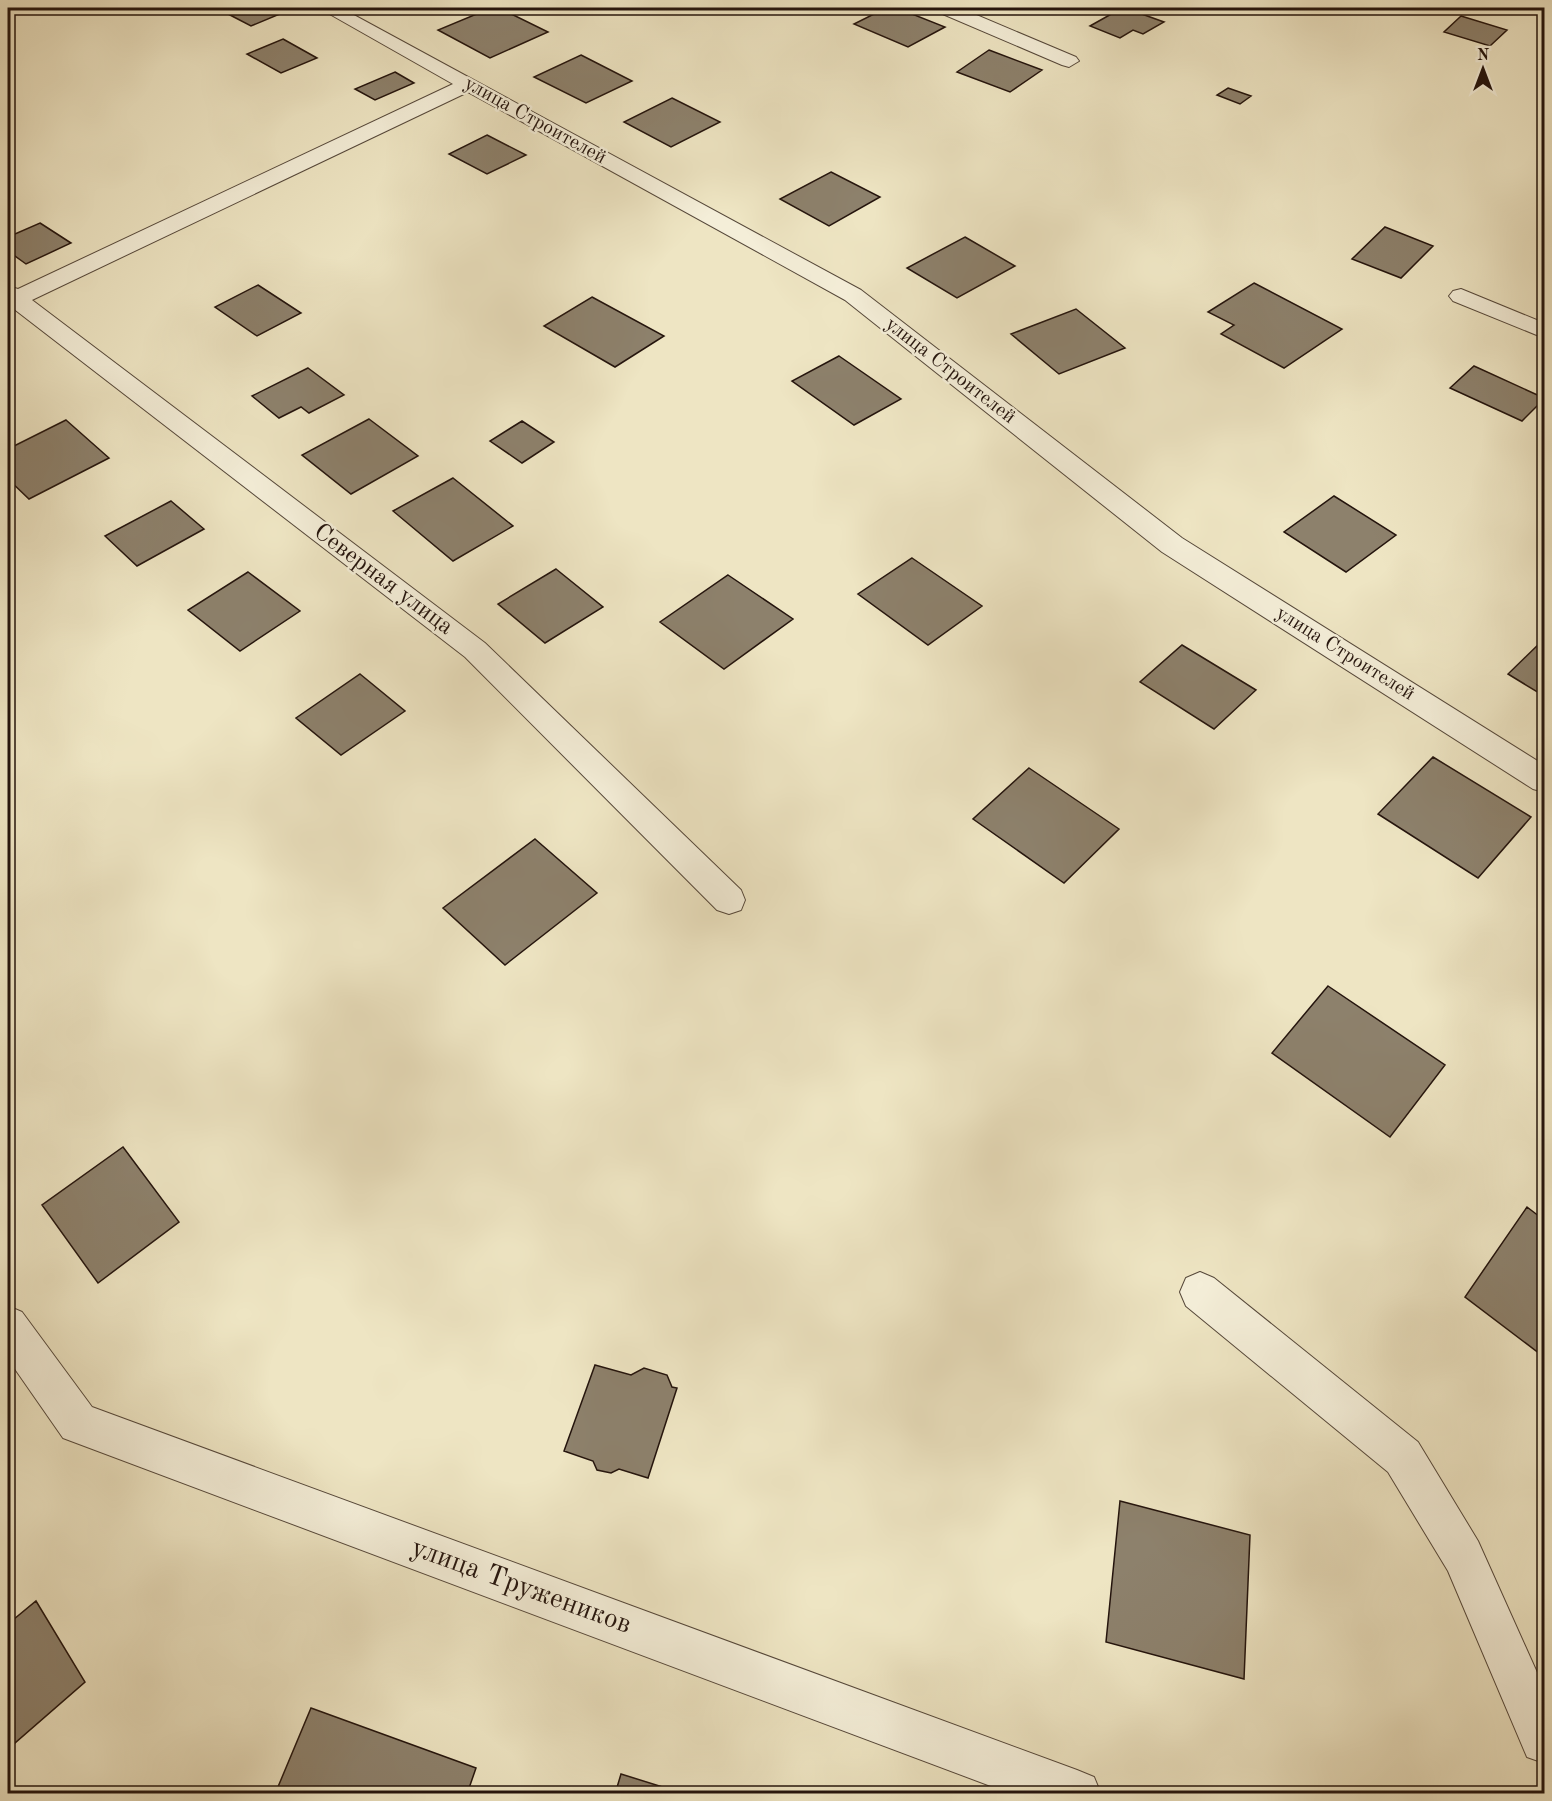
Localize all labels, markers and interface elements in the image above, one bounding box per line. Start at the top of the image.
north arrow [1453,39,1513,99]
text: N [1477,48,1490,64]
street label: улица Строителей [460,74,610,168]
street label: улица Строителей [881,314,1019,428]
street label: Северная улица [309,520,457,640]
street label: улица Строителей [1272,603,1418,705]
street label: улица Тружеников [407,1534,635,1640]

